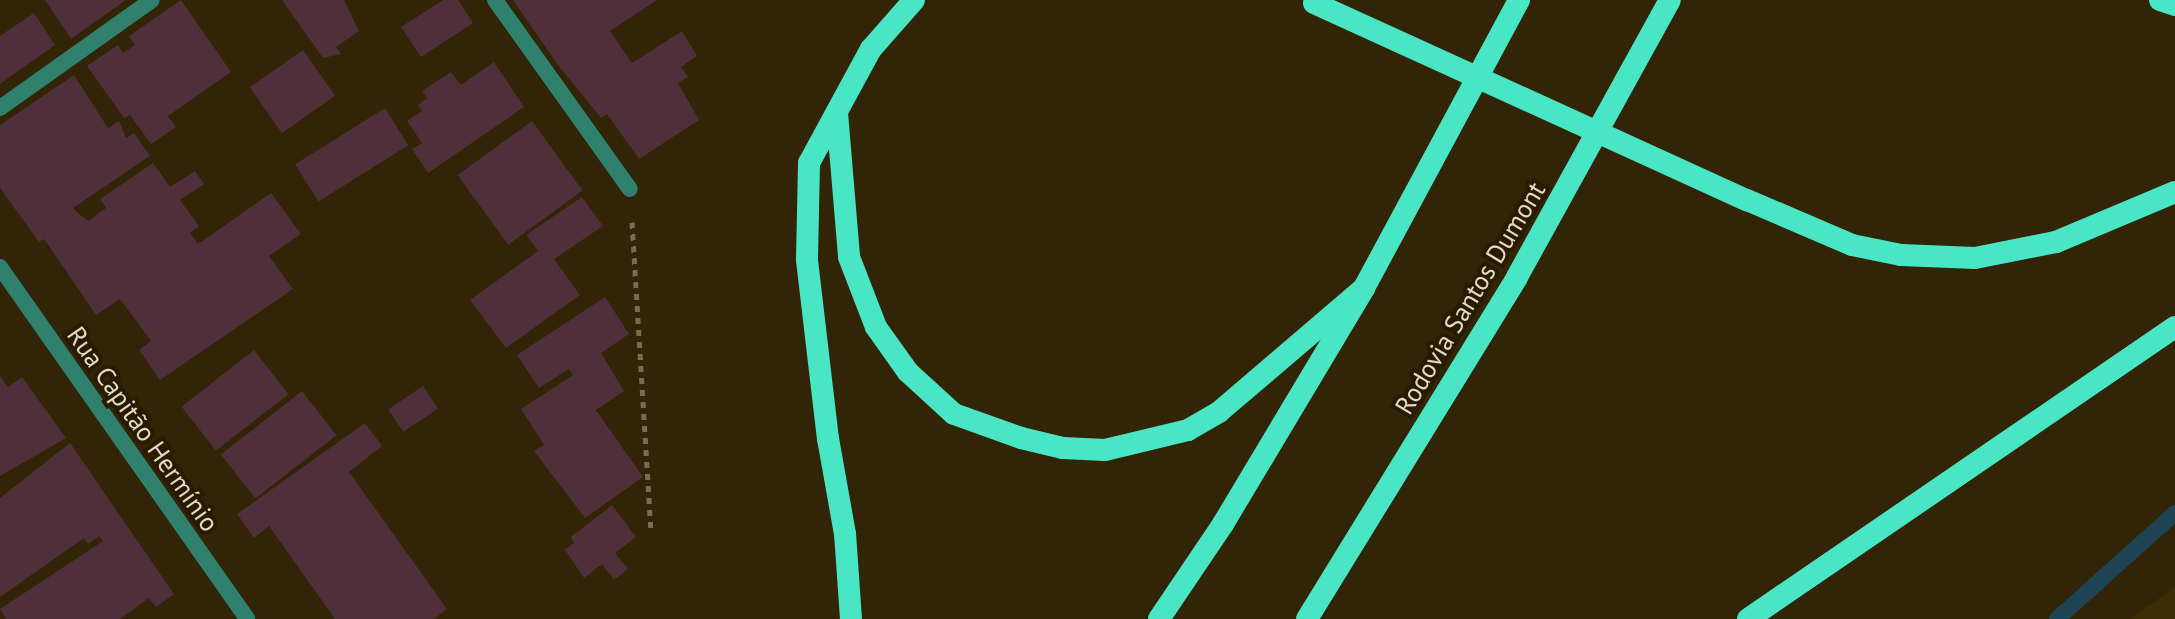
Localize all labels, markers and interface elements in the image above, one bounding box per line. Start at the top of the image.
street label: Rodovia Santos Dumont [1388,176,1552,420]
street label: Rua Capitão Hermínio [61,321,225,537]

